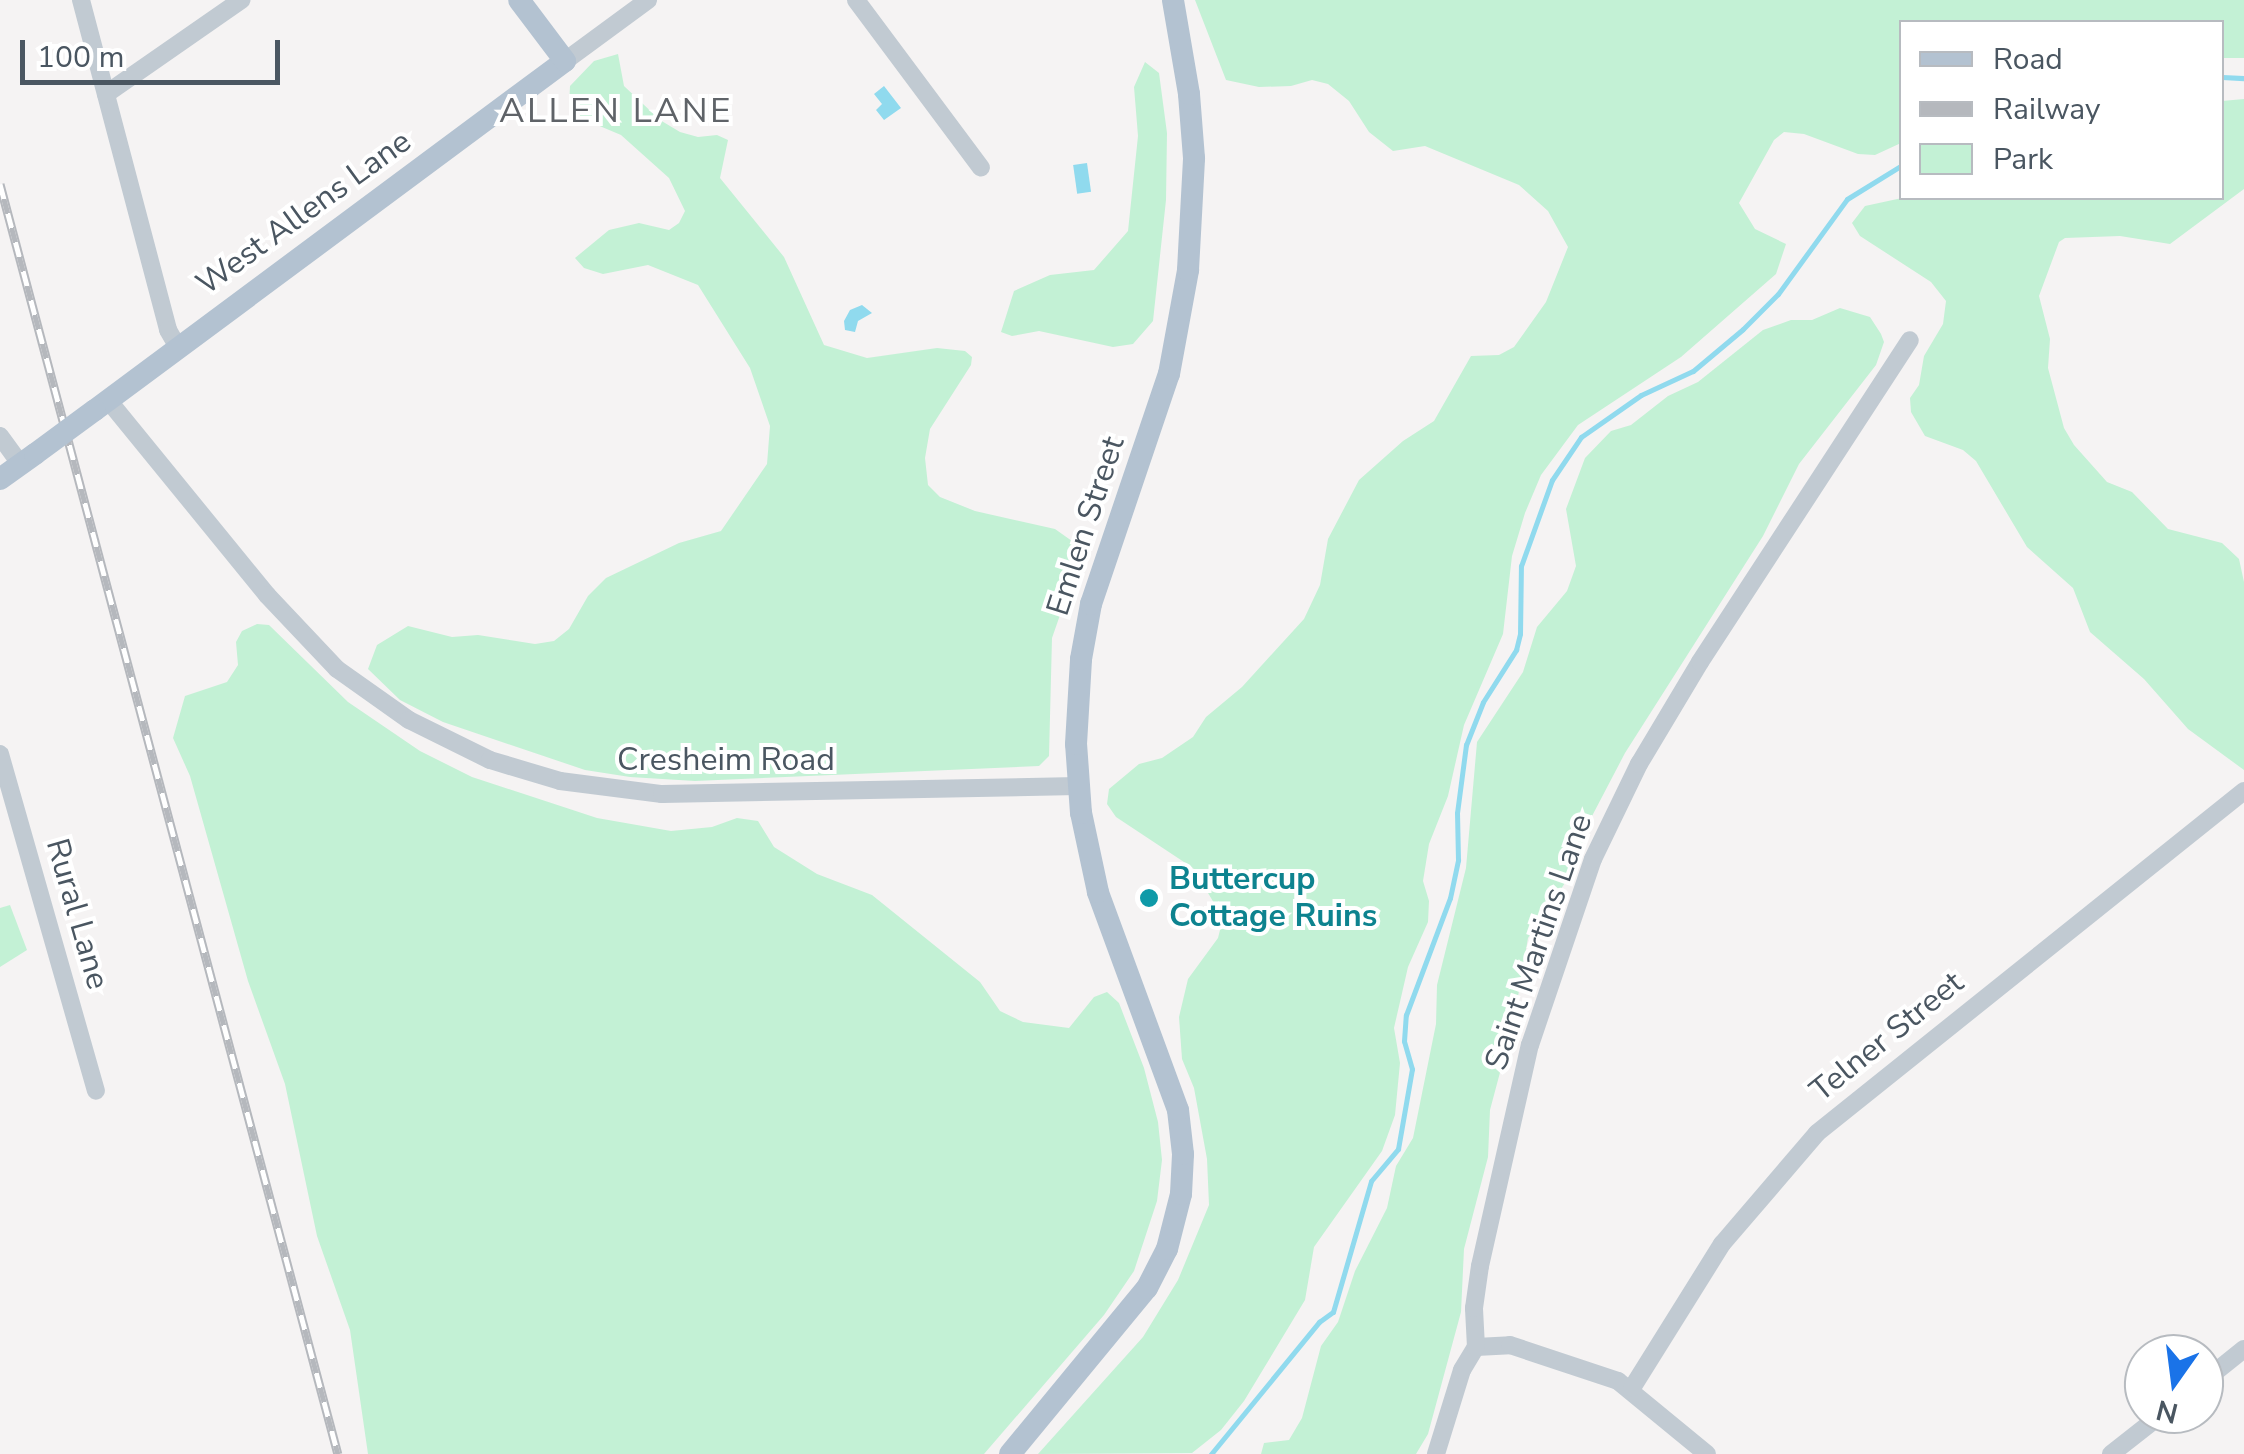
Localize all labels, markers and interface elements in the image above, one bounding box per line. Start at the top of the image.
scale bar [25,20,285,82]
legend [1899,20,2224,200]
text: 100 m [37,37,124,78]
text: Road [1993,39,2063,80]
text: Railway [1993,89,2101,130]
district label: ALLEN LANE [499,90,733,132]
street label: West Allens Lane [189,122,419,304]
text: Park [1993,139,2053,180]
street label: Emlen Street [1039,432,1133,620]
street label: Cresheim Road [617,741,835,779]
street label: Saint Martins Lane [1477,809,1601,1075]
street label: Rural Lane [37,834,117,994]
place label: Buttercup Cottage Ruins [1169,861,1377,936]
marker: Buttercup Cottage Ruins [1138,887,1160,909]
street label: Telner Street [1803,964,1971,1110]
north arrow [2124,1334,2224,1434]
text: N [2152,1390,2182,1432]

